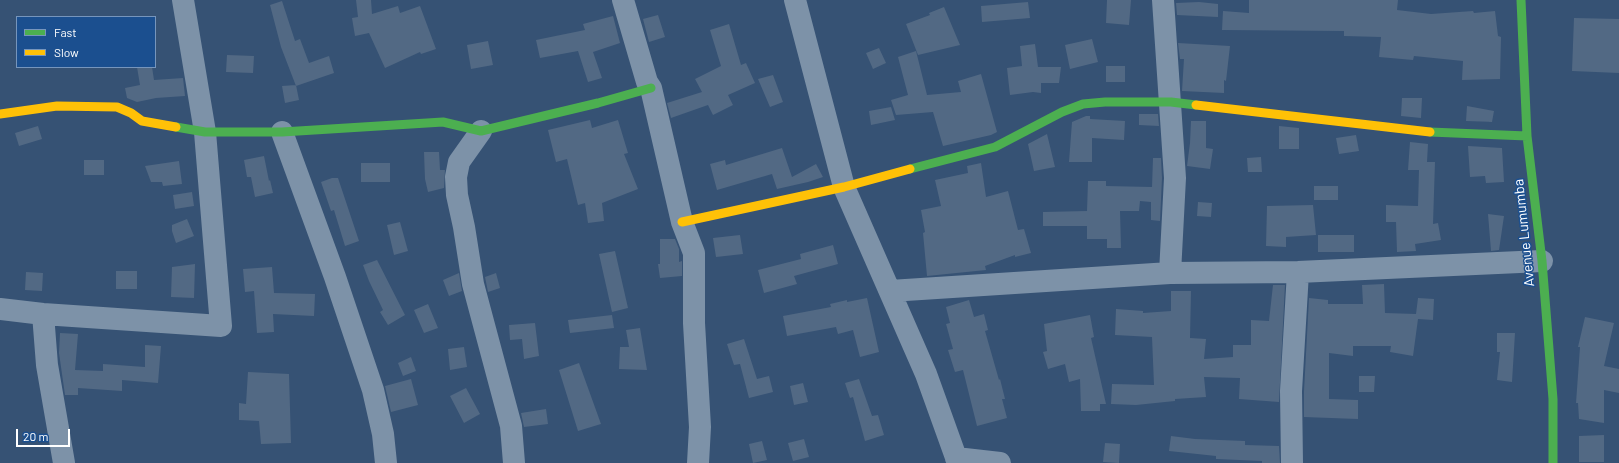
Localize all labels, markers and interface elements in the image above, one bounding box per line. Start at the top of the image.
legend [16,16,156,68]
text: Fast [54,25,77,39]
text: Slow [54,45,79,59]
street label: Avenue Lumumba [1510,178,1538,288]
scale bar [18,421,72,447]
text: 20 m [23,429,49,443]

